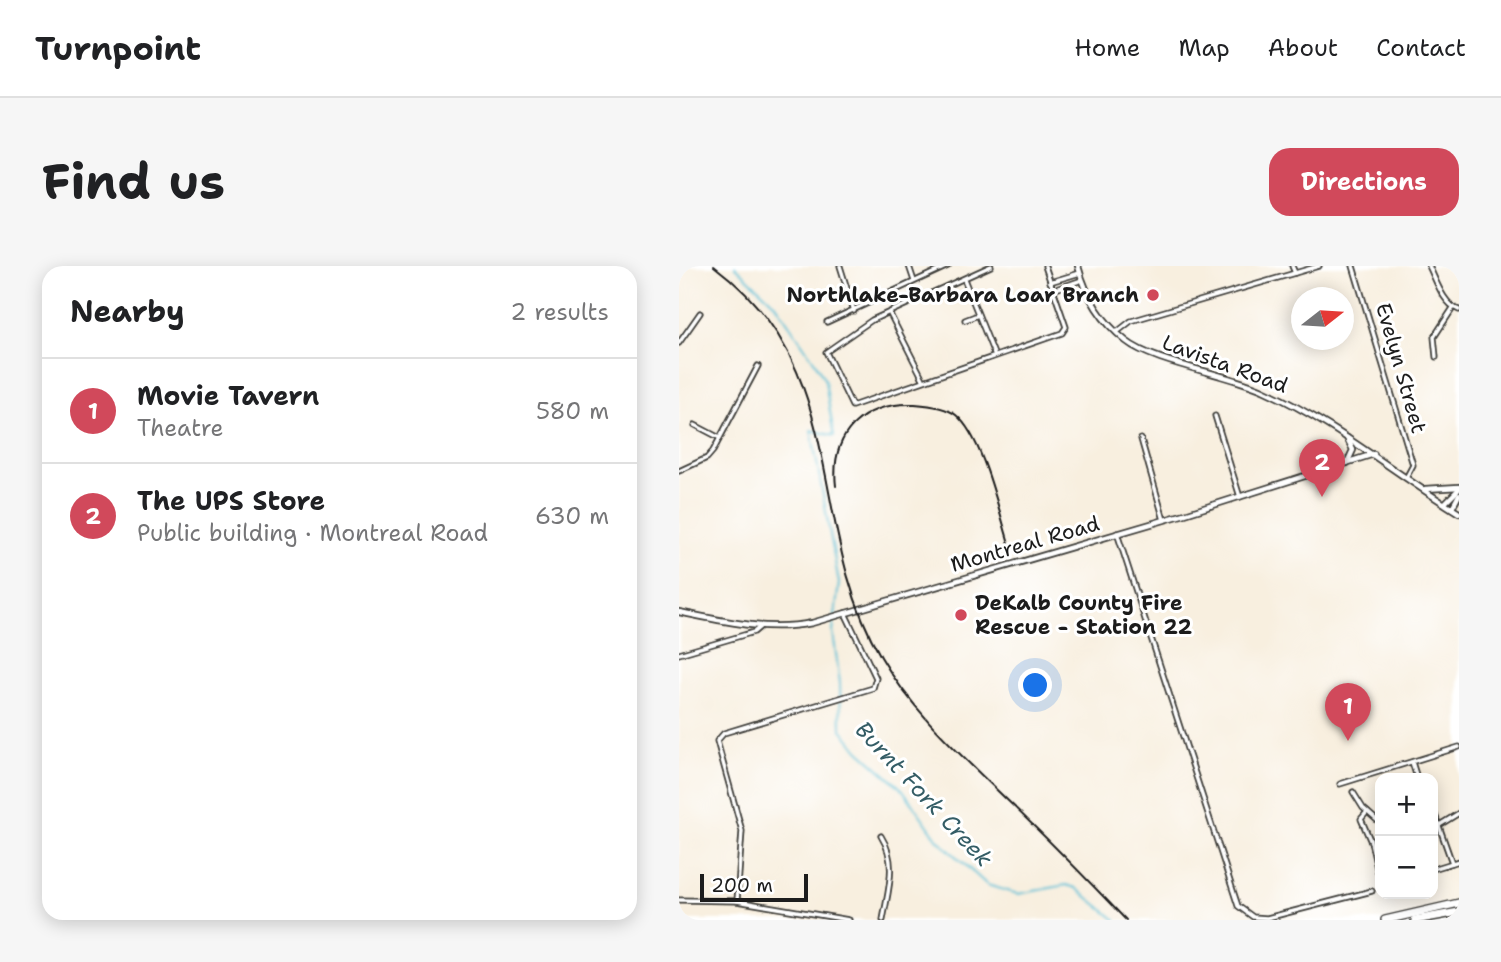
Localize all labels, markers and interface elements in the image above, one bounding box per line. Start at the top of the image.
text: Turnpoint [35,26,201,71]
text: Home [1074,32,1140,64]
text: Map [1178,32,1230,64]
text: About [1268,32,1338,64]
text: Contact [1376,32,1466,64]
button: Directions [1269,148,1459,216]
text: Find us [42,149,225,215]
place label: Northlake-Barbara Loar Branch [786,281,1139,309]
marker: Northlake-Barbara Loar Branch [1145,287,1161,303]
north arrow [1291,287,1354,350]
text: Nearby [70,291,185,332]
text: 2 results [510,297,609,327]
street label: Evelyn Street [1369,300,1433,436]
street label: Lavista Road [1158,328,1292,400]
text: Movie Tavern [137,378,319,413]
text: 1 [88,396,98,426]
text: 580 m [536,396,609,426]
text: Theatre [137,413,224,443]
pin: 2 [1299,439,1345,497]
text: The UPS Store [137,483,325,518]
text: 2 [85,501,101,531]
text: 630 m [535,501,609,531]
street label: Montreal Road [947,509,1103,579]
text: Public building · Montreal Road [137,518,488,548]
place label: DeKalb County Fire Rescue - Station 22 [975,589,1193,641]
marker: DeKalb County Fire Rescue - Station 22 [953,607,969,623]
your location [1018,668,1052,702]
pin: 1 [1325,683,1371,741]
water label: Burnt Fork Creek [849,715,999,873]
map controls [1375,773,1438,899]
button: + [1375,773,1438,836]
button: − [1375,836,1438,899]
scale bar [700,871,809,903]
text: 200 m [711,873,773,898]

